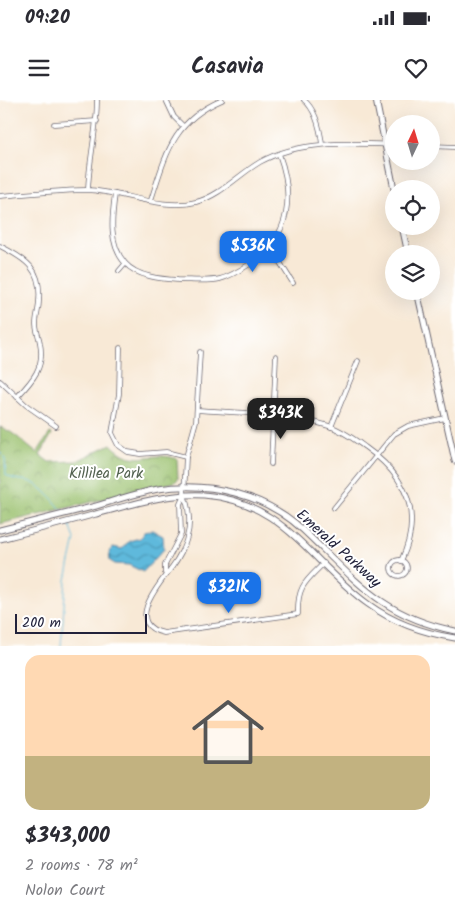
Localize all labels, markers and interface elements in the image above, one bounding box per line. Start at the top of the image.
text: 09:20 [25,3,70,33]
text: Casavia [191,50,264,85]
icon: menu [25,54,53,82]
icon: heart [402,54,430,82]
north arrow [385,115,440,170]
map controls [385,115,440,300]
button: locate [385,180,440,235]
pin: $536K [218,230,288,273]
text: $536K [231,234,275,259]
button: layers [385,245,440,300]
pin: $343K [246,398,316,440]
text: $343K [258,401,304,426]
park label: Killilea Park [69,462,144,486]
street label: Emerald Parkway [290,504,387,594]
pin: $321K [194,572,264,614]
text: $321K [208,575,250,600]
scale bar [15,611,148,634]
text: 200 m [22,612,61,634]
icon: home [183,687,273,777]
text: $343,000 [25,820,110,853]
text: 2 rooms · 78 m² [25,853,138,878]
text: Nolon Court [25,878,105,903]

